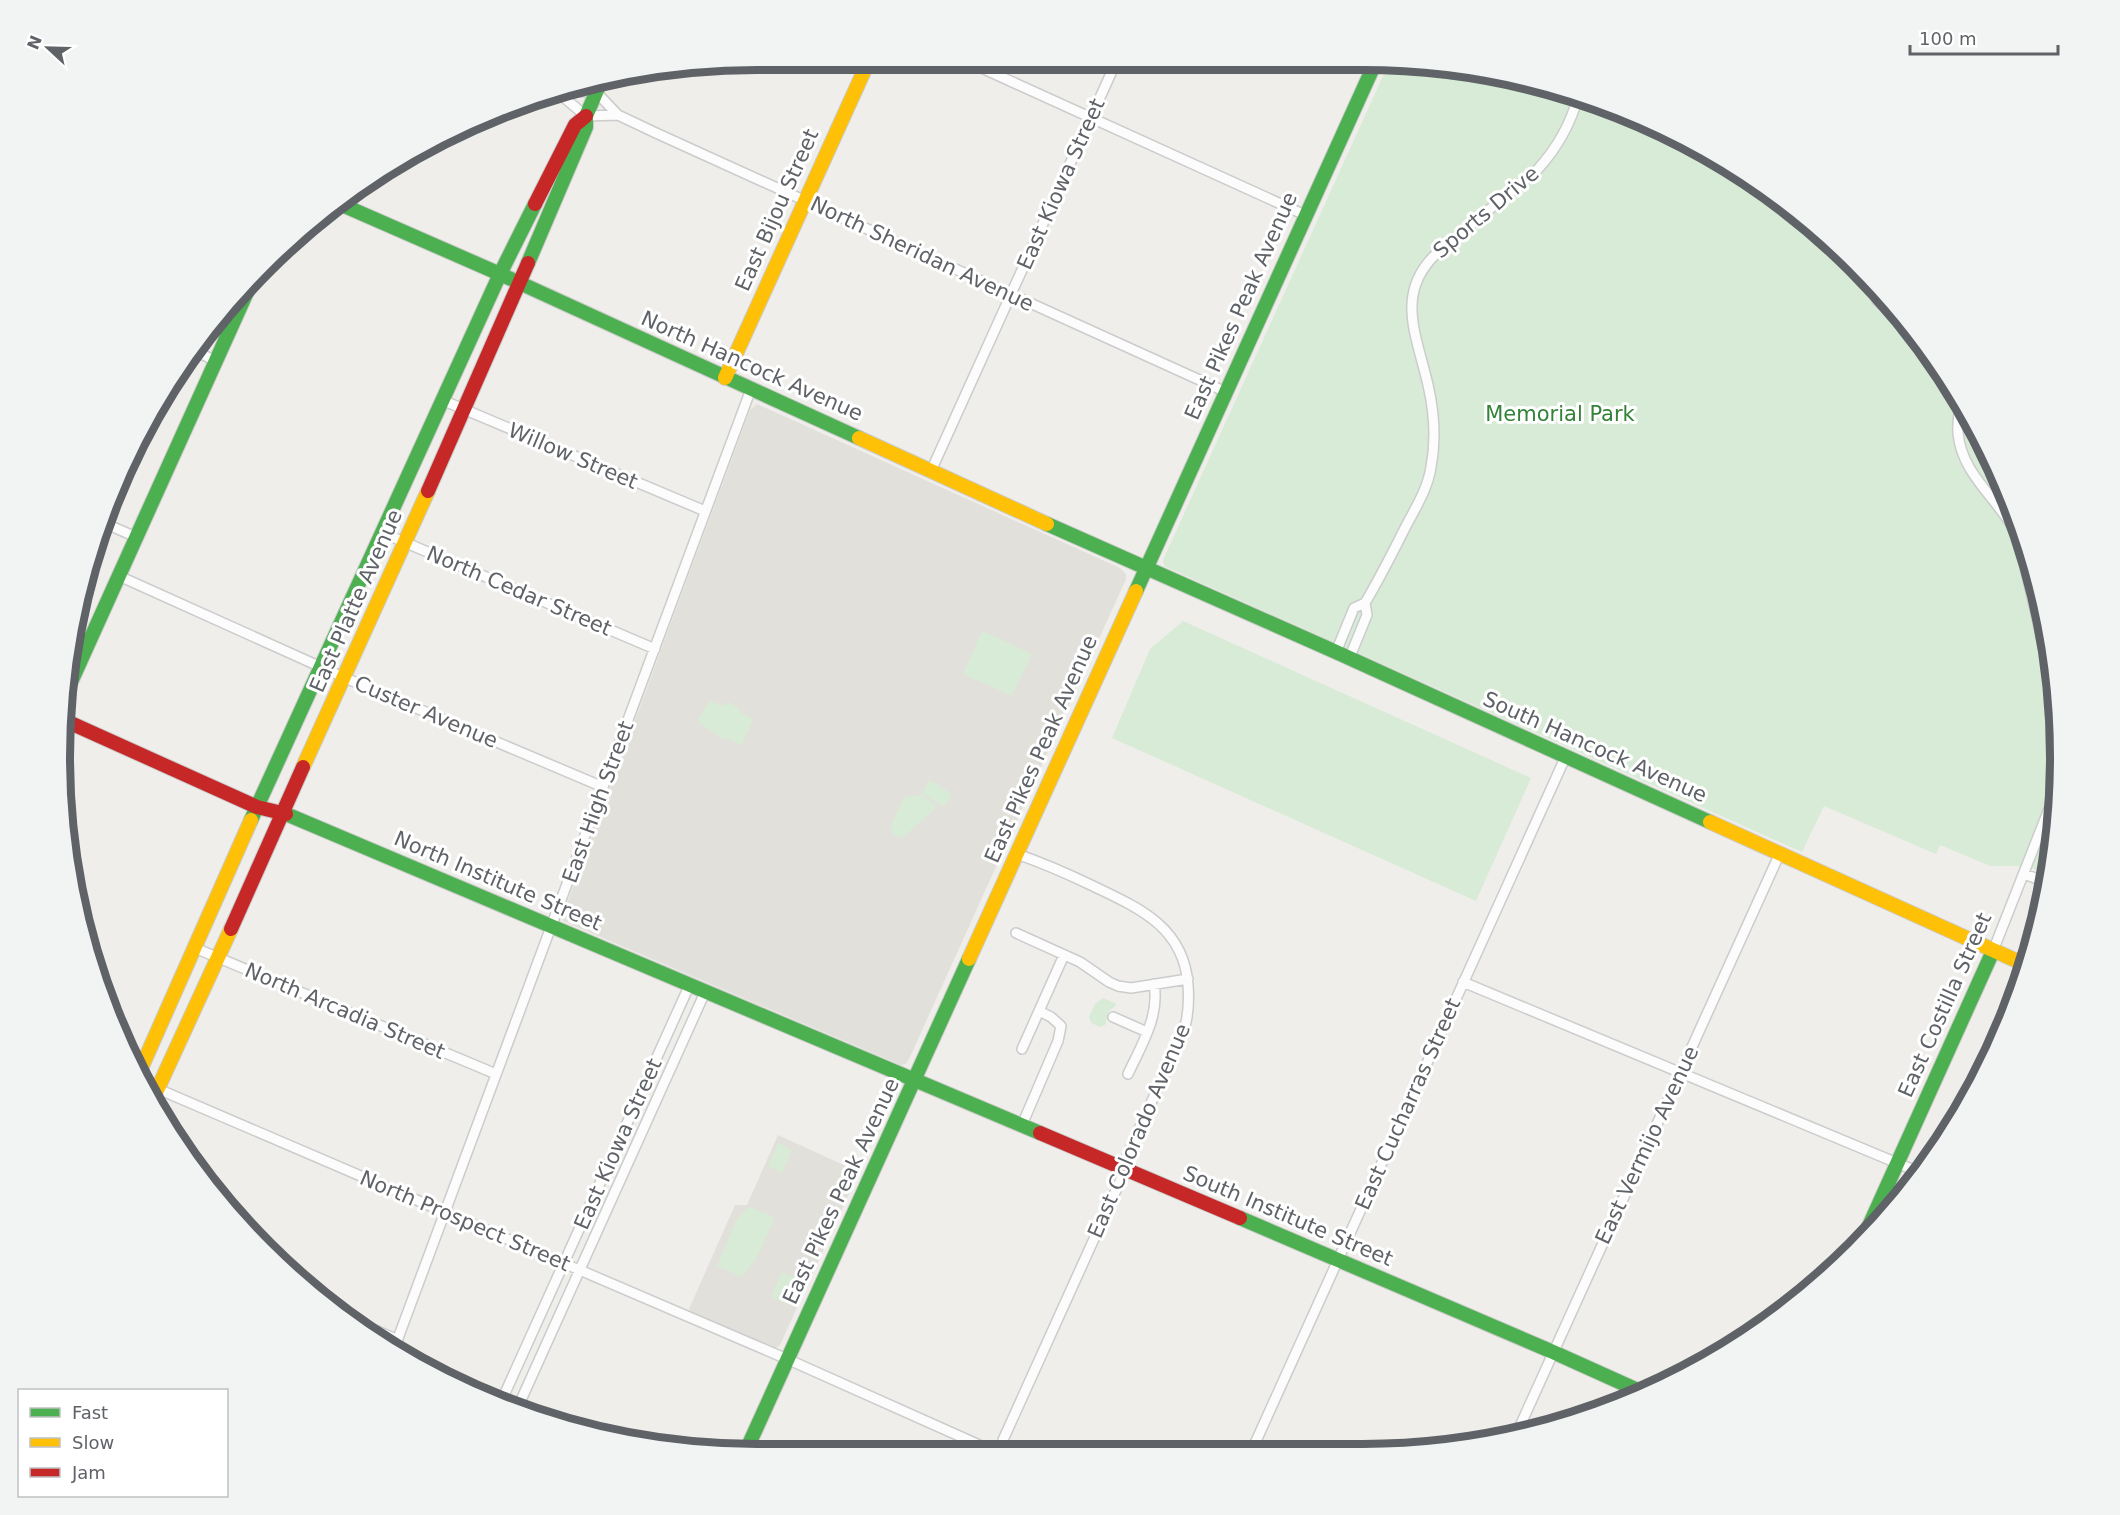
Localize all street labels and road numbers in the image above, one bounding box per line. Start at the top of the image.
street label: East Kiowa Street [1012,95,1110,273]
street label: East Bijou Street [731,125,823,295]
street label: Sports Drive [1428,161,1544,263]
street label: East Pikes Peak Avenue [1180,189,1302,423]
street label: North Sheridan Avenue [807,192,1037,316]
street label: North Hancock Avenue [637,306,867,426]
street label: Willow Street [505,418,641,494]
street label: East Platte Avenue [305,506,407,696]
street label: North Cedar Street [423,541,615,641]
street label: East Pikes Peak Avenue [980,632,1102,866]
street label: Custer Avenue [351,671,501,753]
street label: South Hancock Avenue [1479,687,1711,807]
street label: East High Street [558,718,638,886]
street label: North Institute Street [391,826,605,936]
street label: East Costilla Street [1893,909,1997,1101]
street label: North Arcadia Street [241,958,449,1064]
street label: East Cucharras Street [1350,995,1466,1213]
street label: East Colorado Avenue [1083,1020,1195,1242]
street label: East Vermijo Avenue [1591,1042,1703,1248]
street label: East Kiowa Street [569,1055,667,1233]
street label: East Pikes Peak Avenue [778,1074,904,1308]
street label: South Institute Street [1180,1161,1396,1271]
street label: North Prospect Street [356,1166,574,1276]

